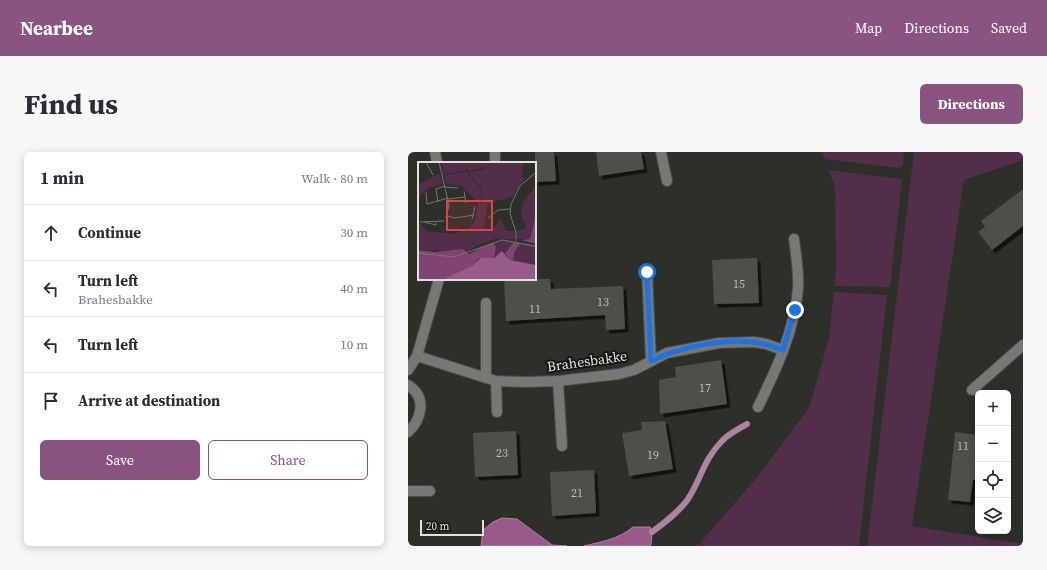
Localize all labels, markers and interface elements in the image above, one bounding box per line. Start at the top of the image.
text: Nearbee [20,15,93,41]
text: Map [855,18,882,38]
text: Directions [904,18,969,38]
text: Saved [991,18,1027,38]
button: Directions [920,84,1023,124]
text: Find us [24,85,118,123]
inset map [418,162,536,280]
text: 1 min [40,166,84,190]
text: Walk · 80 m [301,170,368,187]
icon: ahead [40,222,62,244]
text: Continue [78,222,141,243]
text: 30 m [340,224,368,241]
route start [638,263,656,281]
text: Turn left [78,270,138,291]
house number: 15 [733,276,745,292]
icon: left [40,278,62,300]
text: 40 m [340,280,368,297]
text: Brahesbakke [78,291,153,308]
house number: 13 [597,294,609,310]
house number: 11 [529,301,541,317]
route end [786,301,804,319]
icon: left [40,334,62,356]
text: Turn left [78,334,138,355]
text: 10 m [340,336,368,353]
street label: Brahesbakke [546,345,628,377]
house number: 17 [699,380,711,396]
icon: arrive [40,390,62,412]
text: Arrive at destination [78,390,220,411]
map controls [975,390,1011,534]
button: + [975,390,1011,426]
button: − [975,426,1011,462]
house number: 11 [957,438,969,454]
button: Save [40,440,200,480]
button: Share [208,440,368,480]
house number: 23 [496,445,508,461]
house number: 19 [647,447,659,463]
button: locate [975,462,1011,498]
house number: 21 [571,485,583,501]
button: layers [975,498,1011,534]
scale bar [420,518,484,537]
text: 20 m [426,519,449,534]

